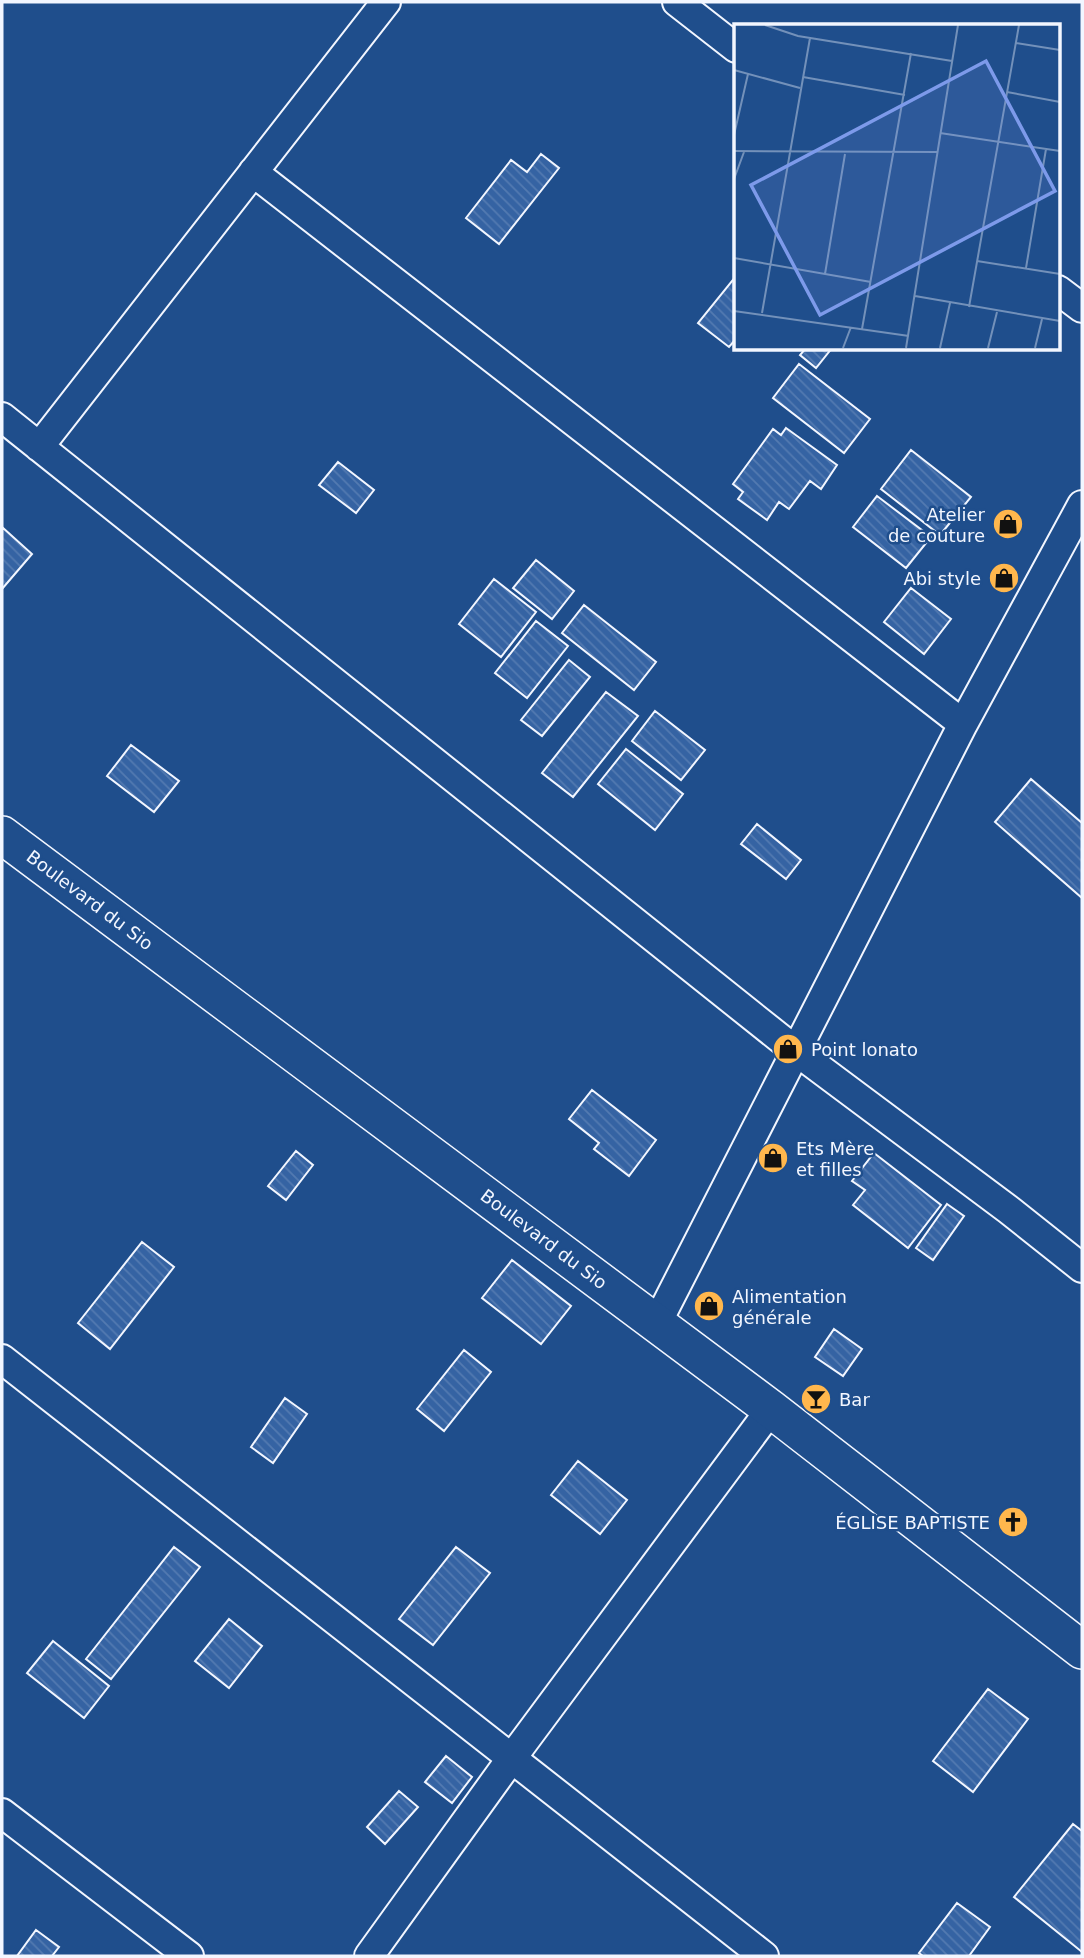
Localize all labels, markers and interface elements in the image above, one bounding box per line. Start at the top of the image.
inset map [734,24,1060,350]
place label: Atelier de couture [888,504,986,546]
shop icon: Atelier de couture [991,507,1025,541]
shop icon: Abi style [987,561,1021,595]
place label: Abi style [903,568,981,589]
street label: Boulevard du Sio [23,846,157,954]
shop icon: Point lonato [771,1032,805,1066]
place label: Point lonato [811,1039,918,1060]
place label: Ets Mère et filles [796,1138,874,1180]
shop icon: Ets Mère et filles [756,1141,790,1175]
street label: Boulevard du Sio [477,1185,611,1293]
place label: Alimentation générale [732,1286,847,1328]
shop icon: Alimentation générale [692,1289,726,1323]
bar icon: Bar [799,1382,833,1416]
place label: Bar [839,1389,870,1410]
church icon: ÉGLISE BAPTISTE [996,1505,1030,1539]
place label: ÉGLISE BAPTISTE [835,1512,990,1533]

